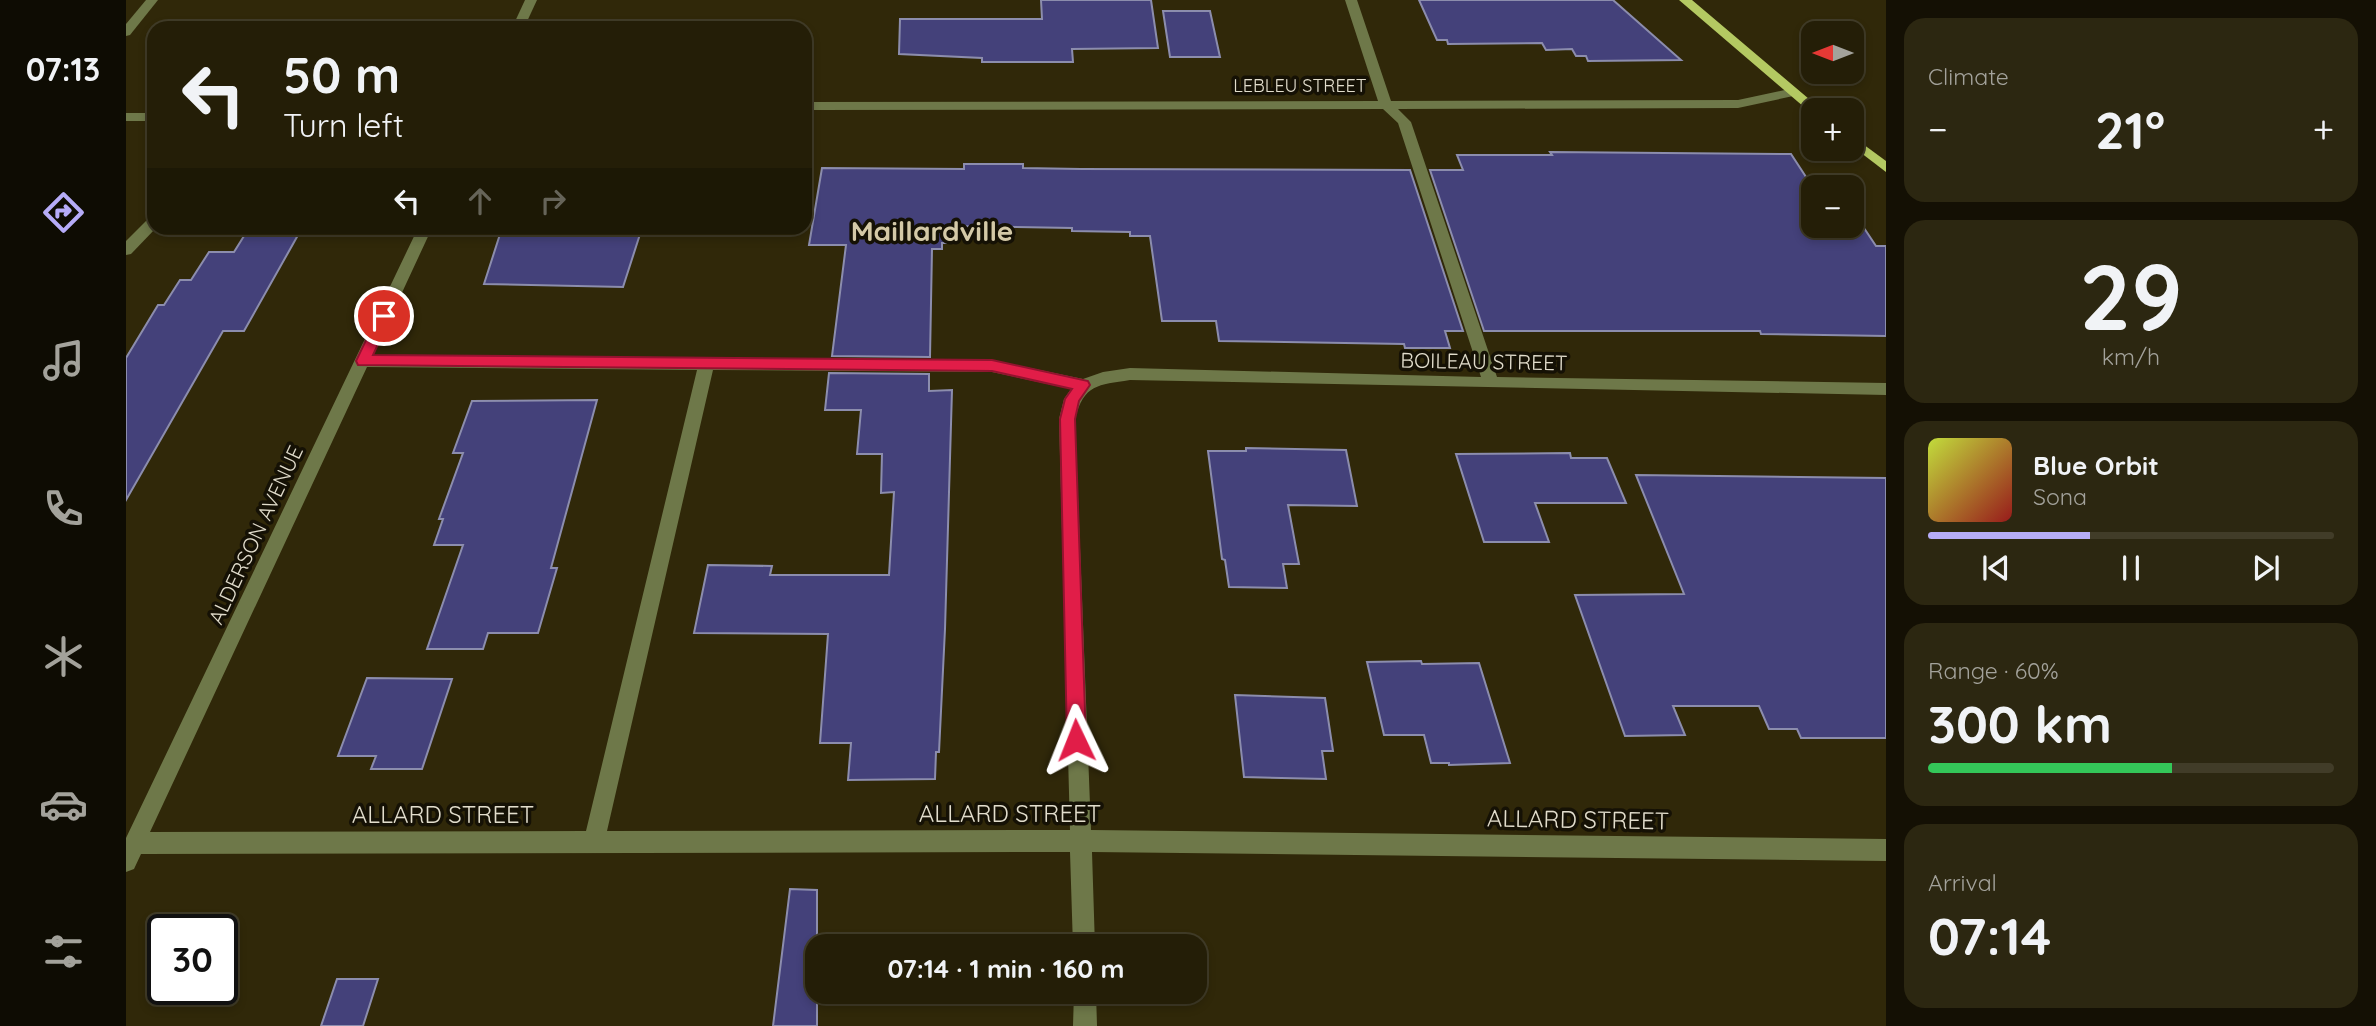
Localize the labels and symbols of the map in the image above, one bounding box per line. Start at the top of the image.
north arrow [1801,21,1864,84]
street label: LEBLEU STREET [1233,74,1367,97]
district label: Maillardville [851,213,1013,248]
pin [354,286,414,346]
street label: BOILEAU STREET [1400,347,1568,375]
street label: ALDERSON AVENUE [202,441,308,628]
position arrow [1039,703,1113,777]
street label: ALLARD STREET [919,798,1101,828]
street label: ALLARD STREET [352,799,534,829]
street label: ALLARD STREET [1487,802,1669,836]
speed limit sign: 30 [147,914,238,1005]

